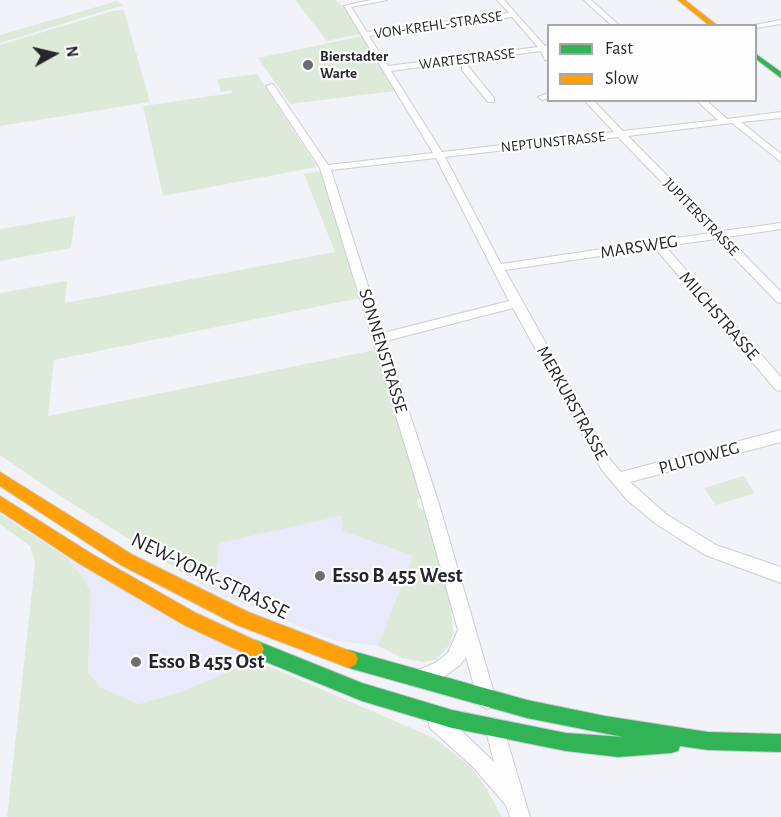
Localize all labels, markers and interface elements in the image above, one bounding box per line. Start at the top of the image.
street label: VON-KREHL-STRASSE [373,7,503,43]
north arrow [24,24,84,84]
legend [547,24,757,102]
text: Fast [605,40,633,58]
street label: WARTESTRASSE [418,44,516,74]
text: N [63,45,81,58]
place label: Bierstadter Warte [320,47,388,82]
marker: Bierstadter Warte [301,58,315,72]
text: Slow [605,70,638,88]
street label: NEPTUNSTRASSE [500,128,606,156]
street label: JUPITERSTRASSE [659,174,743,260]
street label: MARSWEG [599,230,679,264]
street label: MILCHSTRASSE [675,267,763,365]
street label: SONNENSTRASSE [354,286,412,416]
street label: MERKURSTRASSE [532,342,612,464]
street label: PLUTOWEG [656,437,742,479]
street label: NEW-YORK-STRASSE [127,527,293,625]
place label: Esso B 455 West [332,563,463,589]
marker: Esso B 455 West [313,569,327,583]
place label: Esso B 455 Ost [148,649,264,675]
marker: Esso B 455 Ost [129,655,143,669]

